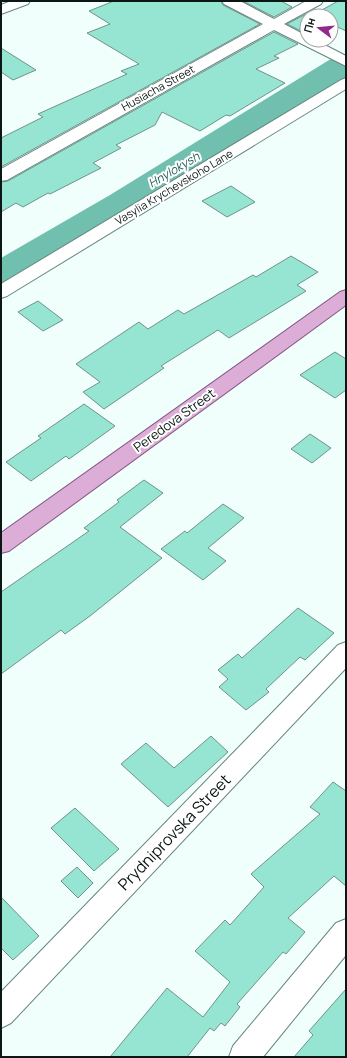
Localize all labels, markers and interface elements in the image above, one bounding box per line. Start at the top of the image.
north arrow [299,8,339,48]
text: Пн [300,16,318,34]
street label: Husiacha Street [118,61,197,114]
street label: Vasylia Krychevskoho Lane [112,145,236,228]
water label: Hnylokysh [145,147,203,192]
street label: Peredova Street [130,384,218,456]
street label: Prydniprovska Street [113,769,235,895]

